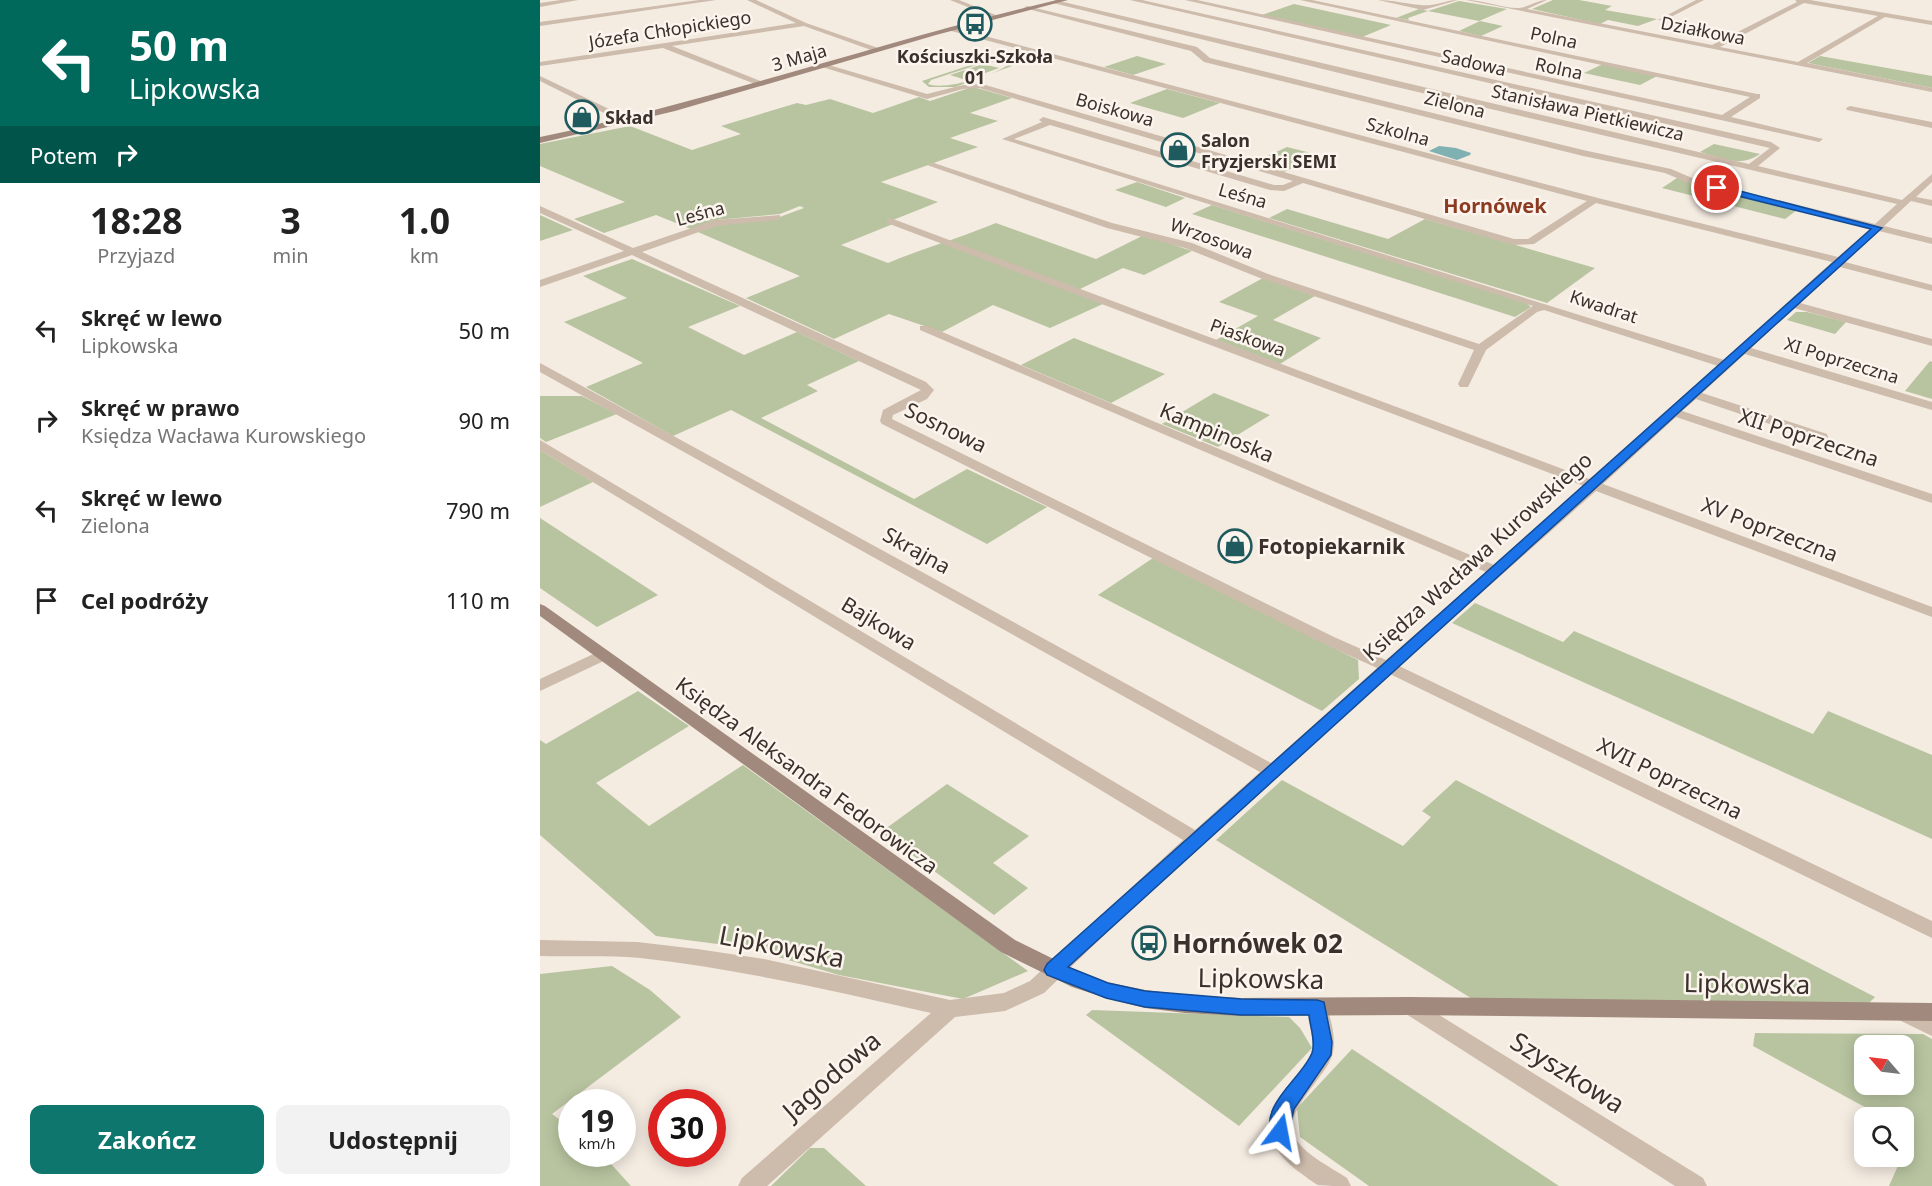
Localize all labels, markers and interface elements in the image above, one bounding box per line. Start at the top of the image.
street label: Józefa Chłopickiego [585,4,753,54]
bus stop icon: Kościuszki-Szkoła 01 [957,6,993,42]
street label: Działkowa [1659,10,1747,50]
text: 50 m [129,16,229,73]
street label: Polna [1528,20,1580,54]
icon: left [30,24,108,102]
street label: 3 Maja [769,38,829,76]
street label: Sadowa [1439,43,1509,81]
place label: Kościuszki-Szkoła 01 [897,44,1053,89]
street label: Rolna [1533,51,1585,85]
text: Lipkowska [129,70,261,107]
street label: Stanisława Pietkiewicza [1489,78,1687,146]
street label: Zielona [1422,85,1488,123]
street label: Boiskowa [1073,86,1157,132]
shop icon: Skład [564,99,600,135]
place label: Skład [605,105,654,129]
street label: Szkolna [1364,111,1432,151]
place label: Salon Fryzjerski SEMI [1201,128,1336,173]
shop icon: Salon Fryzjerski SEMI [1160,132,1196,168]
icon: right [110,138,143,171]
text: Potem [30,140,98,170]
pin [1691,162,1742,213]
icon: arrive [1700,171,1733,204]
street label: Leśna [1216,177,1270,213]
district label: Hornówek [1443,192,1547,219]
street label: Leśna [673,195,727,231]
text: 18:28 [90,196,182,245]
text: 3 [280,196,301,245]
text: 1.0 [399,196,450,245]
street label: Wrzosowa [1167,212,1257,264]
text: Przyjazd [97,242,175,269]
text: min [272,242,309,269]
text: km [410,242,439,269]
street label: Kwadrat [1567,284,1642,328]
text: Skręć w lewo [81,302,223,332]
street label: Piaskowa [1207,312,1289,362]
icon: left [30,314,63,347]
text: 50 m [459,315,510,345]
street label: XI Poprzeczna [1782,331,1902,389]
text: Lipkowska [81,332,179,359]
text: Skręć w prawo [81,392,240,422]
street label: Sosnowa [900,395,992,459]
street label: Kampinoska [1156,395,1278,469]
street label: XII Poprzeczna [1736,401,1882,473]
icon: right [30,404,63,437]
text: 90 m [459,405,510,435]
text: Księdza Wacława Kurowskiego [81,422,366,449]
street label: Księdza Wacława Kurowskiego [1356,445,1598,667]
text: Skręć w lewo [81,482,223,512]
street label: XV Poprzeczna [1698,490,1842,568]
icon: left [30,494,63,527]
text: 790 m [446,495,510,525]
text: Zielona [81,512,150,539]
street label: Skrajna [878,520,956,580]
shop icon: Fotopiekarnik [1217,528,1253,564]
place label: Fotopiekarnik [1258,532,1406,560]
icon: arrive [30,584,63,617]
text: Cel podróży [81,585,208,615]
text: 110 m [446,585,510,615]
street label: Bajkowa [836,590,922,656]
street label: Księdza Aleksandra Fedorowicza [670,670,944,880]
street label: XVII Poprzeczna [1593,731,1747,825]
street label: Lipkowska [716,916,848,976]
bus stop icon: Hornówek 02 [1131,925,1167,961]
place label: Hornówek 02 [1172,925,1343,961]
street label: Lipkowska [1197,959,1325,997]
street label: Lipkowska [1683,964,1811,1002]
street label: Jagodowa [772,1022,888,1130]
street label: Szyszkowa [1504,1023,1632,1121]
north arrow [1854,1035,1914,1095]
map controls [1854,1035,1914,1167]
speed limit sign: 30 [648,1089,726,1167]
text: 19 [580,1100,614,1141]
position arrow [1248,1100,1312,1164]
button: Zakończ [30,1105,264,1174]
button: Udostępnij [276,1105,510,1174]
button: search [1854,1107,1914,1167]
text: km/h [579,1133,615,1153]

